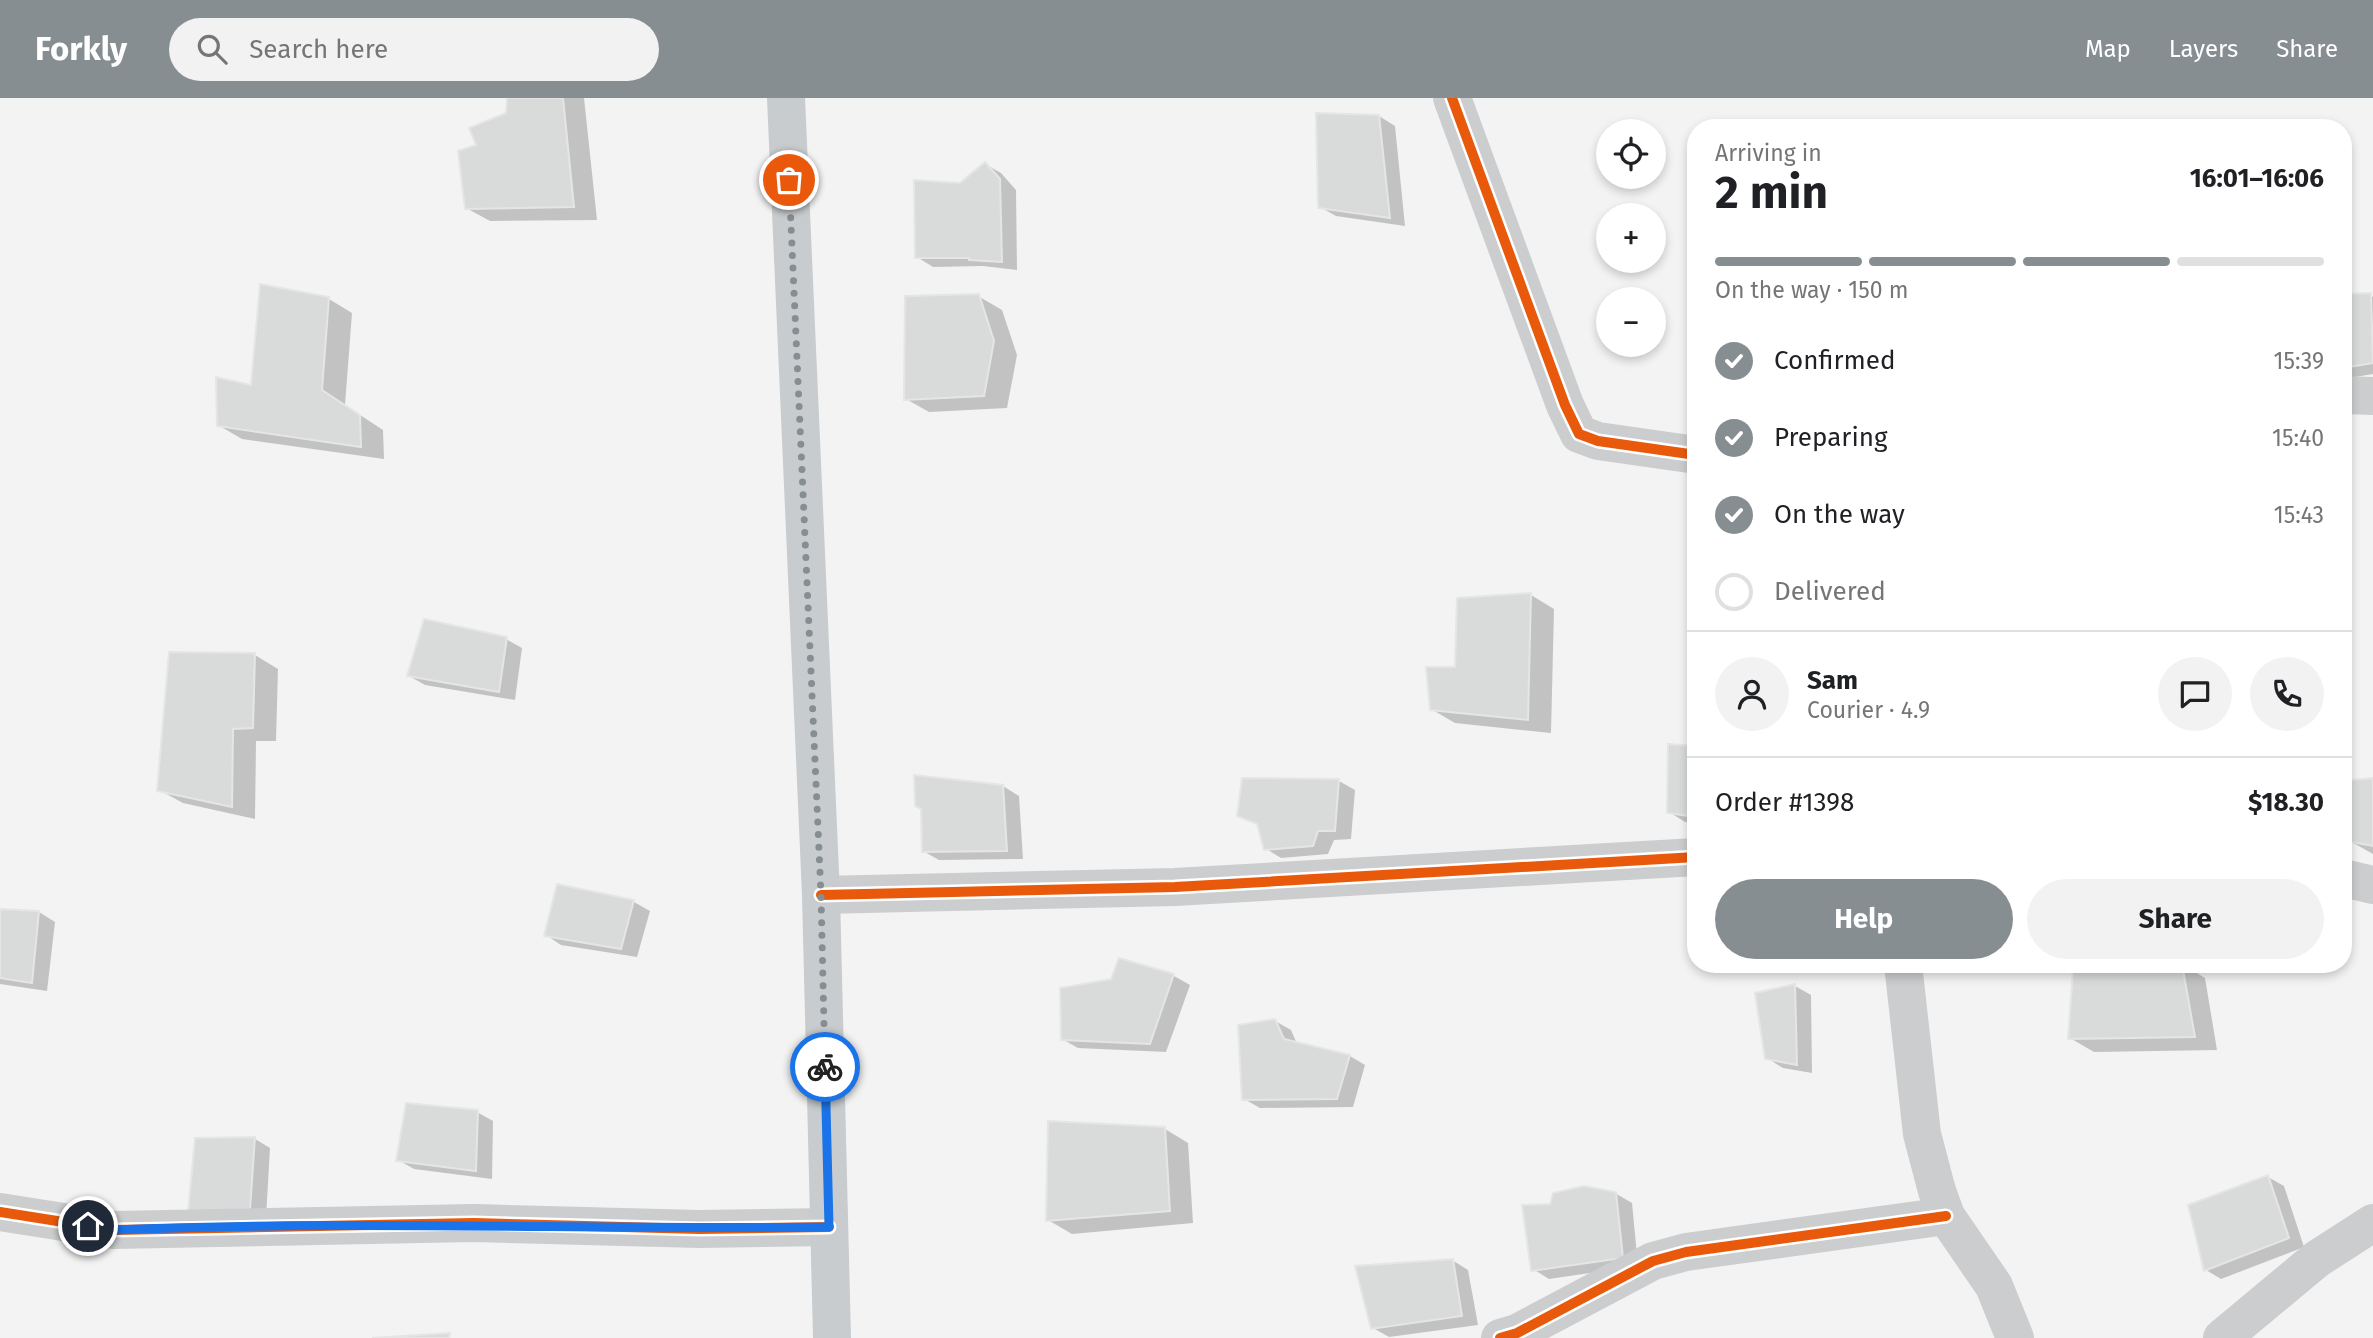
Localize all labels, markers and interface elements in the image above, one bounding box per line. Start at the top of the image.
search box [169,18,659,81]
text: Forkly [35,29,127,69]
icon: search [193,30,231,68]
text: Search here [249,34,388,65]
text: Map [2085,35,2131,63]
text: Layers [2169,35,2238,63]
text: Share [2276,35,2338,63]
map controls [1596,119,1666,357]
button: locate [1596,119,1666,189]
text: Arriving in [1715,139,1822,167]
pin [759,150,819,210]
icon: bag [770,161,808,199]
text: 16:01–16:06 [2190,163,2324,194]
text: 2 min [1715,165,1828,220]
button: + [1596,203,1666,273]
text: On the way · 150 m [1715,276,1908,304]
button: − [1596,287,1666,357]
icon: check [1715,342,1753,380]
text: Confirmed [1774,345,1895,376]
text: 15:39 [2274,347,2324,375]
icon: check [1715,419,1753,457]
text: Preparing [1774,422,1887,453]
text: 15:40 [2272,424,2324,452]
icon: check [1715,496,1753,534]
text: On the way [1774,499,1905,530]
text: 15:43 [2274,501,2324,529]
text: Delivered [1774,576,1886,607]
button: person [1715,657,1789,731]
button: chat [2158,657,2232,731]
button: phone [2250,657,2324,731]
text: Sam [1807,665,1858,696]
text: Courier · 4.9 [1807,696,1930,724]
text: Order #1398 [1715,787,1854,818]
text: $18.30 [2248,787,2324,818]
button: Help [1715,879,2013,959]
button: Share [2027,879,2324,959]
courier [790,1032,860,1102]
icon: bike [806,1048,844,1086]
pin [58,1196,118,1256]
icon: home [69,1207,107,1245]

